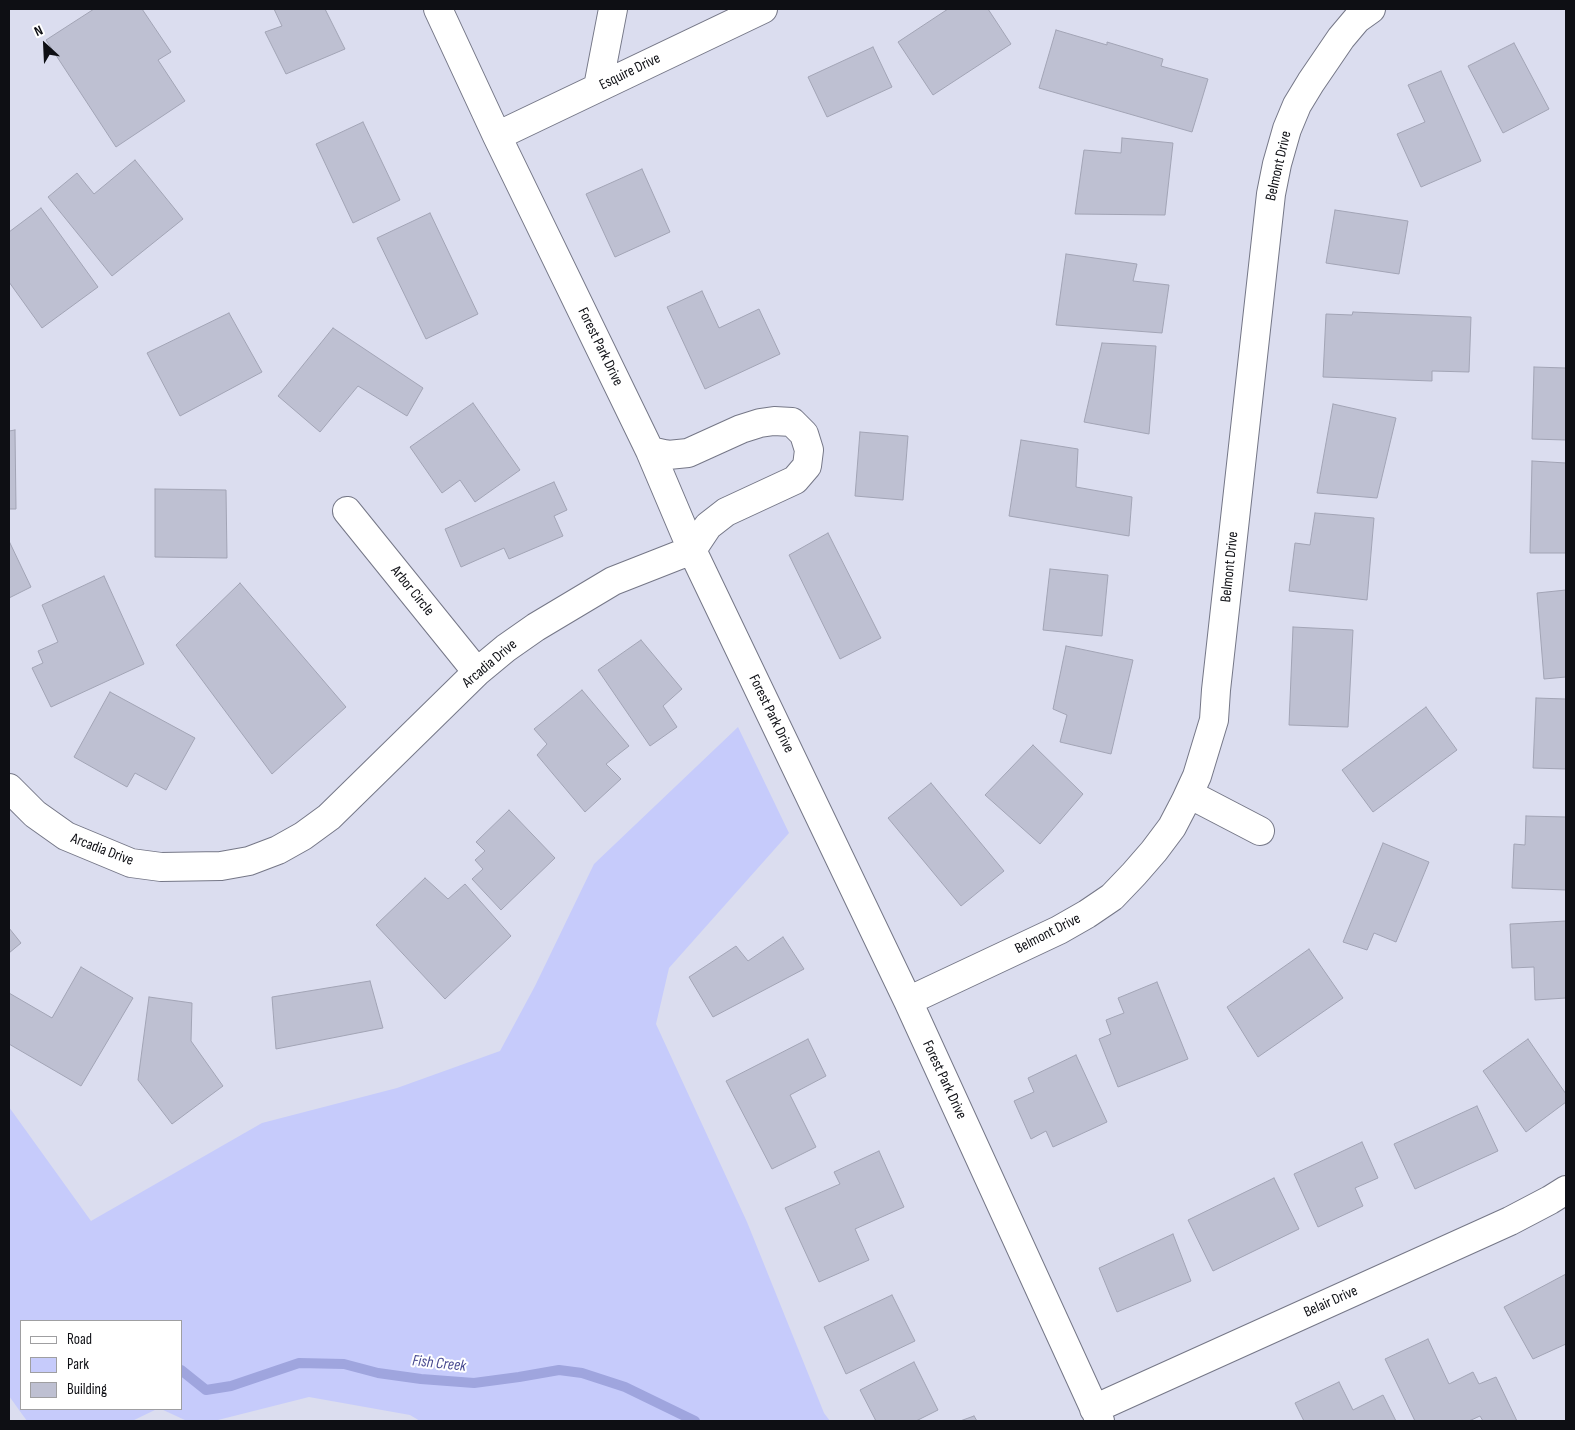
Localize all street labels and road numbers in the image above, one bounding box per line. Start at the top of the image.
street label: Esquire Drive [597,50,663,94]
street label: Belmont Drive [1262,129,1296,203]
street label: Forest Park Drive [573,305,627,389]
street label: Belmont Drive [1217,531,1243,603]
street label: Arbor Circle [386,562,438,620]
street label: Arcadia Drive [459,636,521,692]
street label: Forest Park Drive [744,672,798,756]
street label: Arcadia Drive [68,830,136,870]
street label: Belmont Drive [1012,910,1084,958]
street label: Forest Park Drive [918,1038,970,1122]
street label: Belair Drive [1301,1282,1361,1322]

